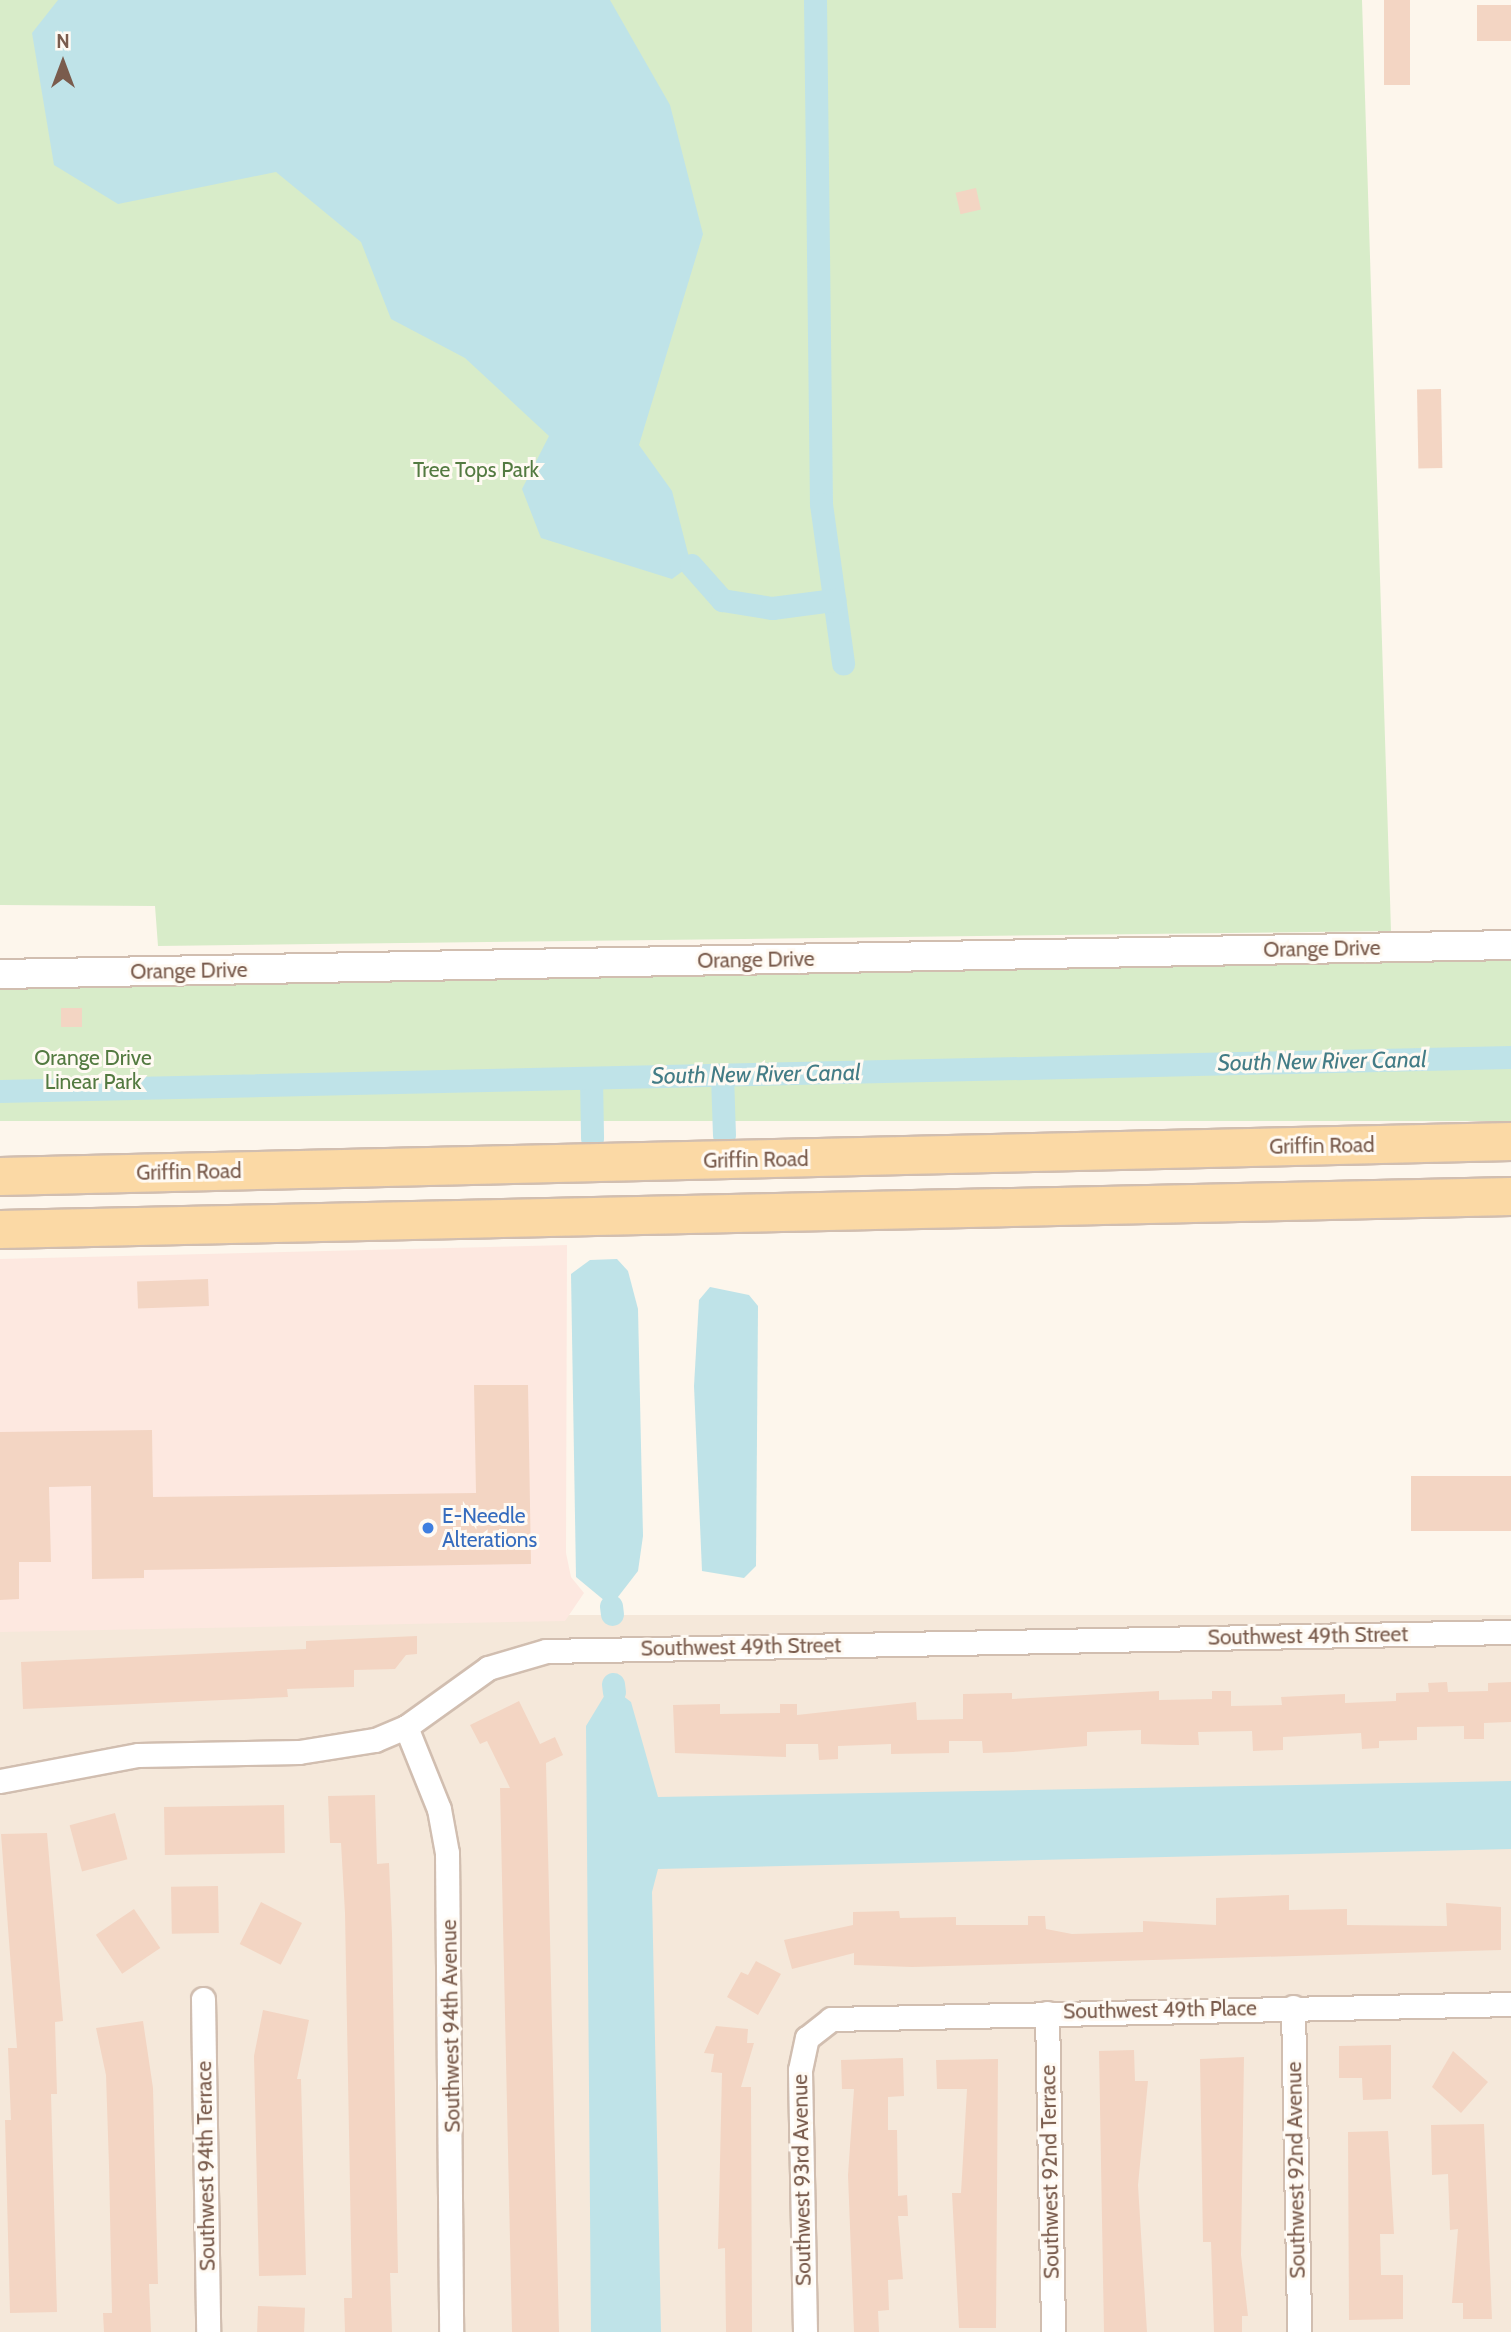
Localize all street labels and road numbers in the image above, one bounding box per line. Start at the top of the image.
street label: Orange Drive [1263,935,1381,963]
street label: Orange Drive [697,946,815,974]
street label: Orange Drive [130,957,248,985]
street label: Griffin Road [1269,1132,1375,1160]
street label: Griffin Road [703,1146,809,1174]
street label: Griffin Road [136,1158,242,1186]
street label: Southwest 49th Street [1207,1622,1409,1650]
street label: Southwest 49th Street [640,1633,842,1661]
street label: Southwest 94th Avenue [437,1919,465,2133]
street label: Southwest 49th Place [1063,1996,1257,2024]
street label: Southwest 94th Terrace [192,2061,220,2271]
street label: Southwest 92nd Avenue [1282,2061,1310,2279]
street label: Southwest 92nd Terrace [1036,2065,1064,2279]
street label: Southwest 93rd Avenue [788,2074,816,2286]

